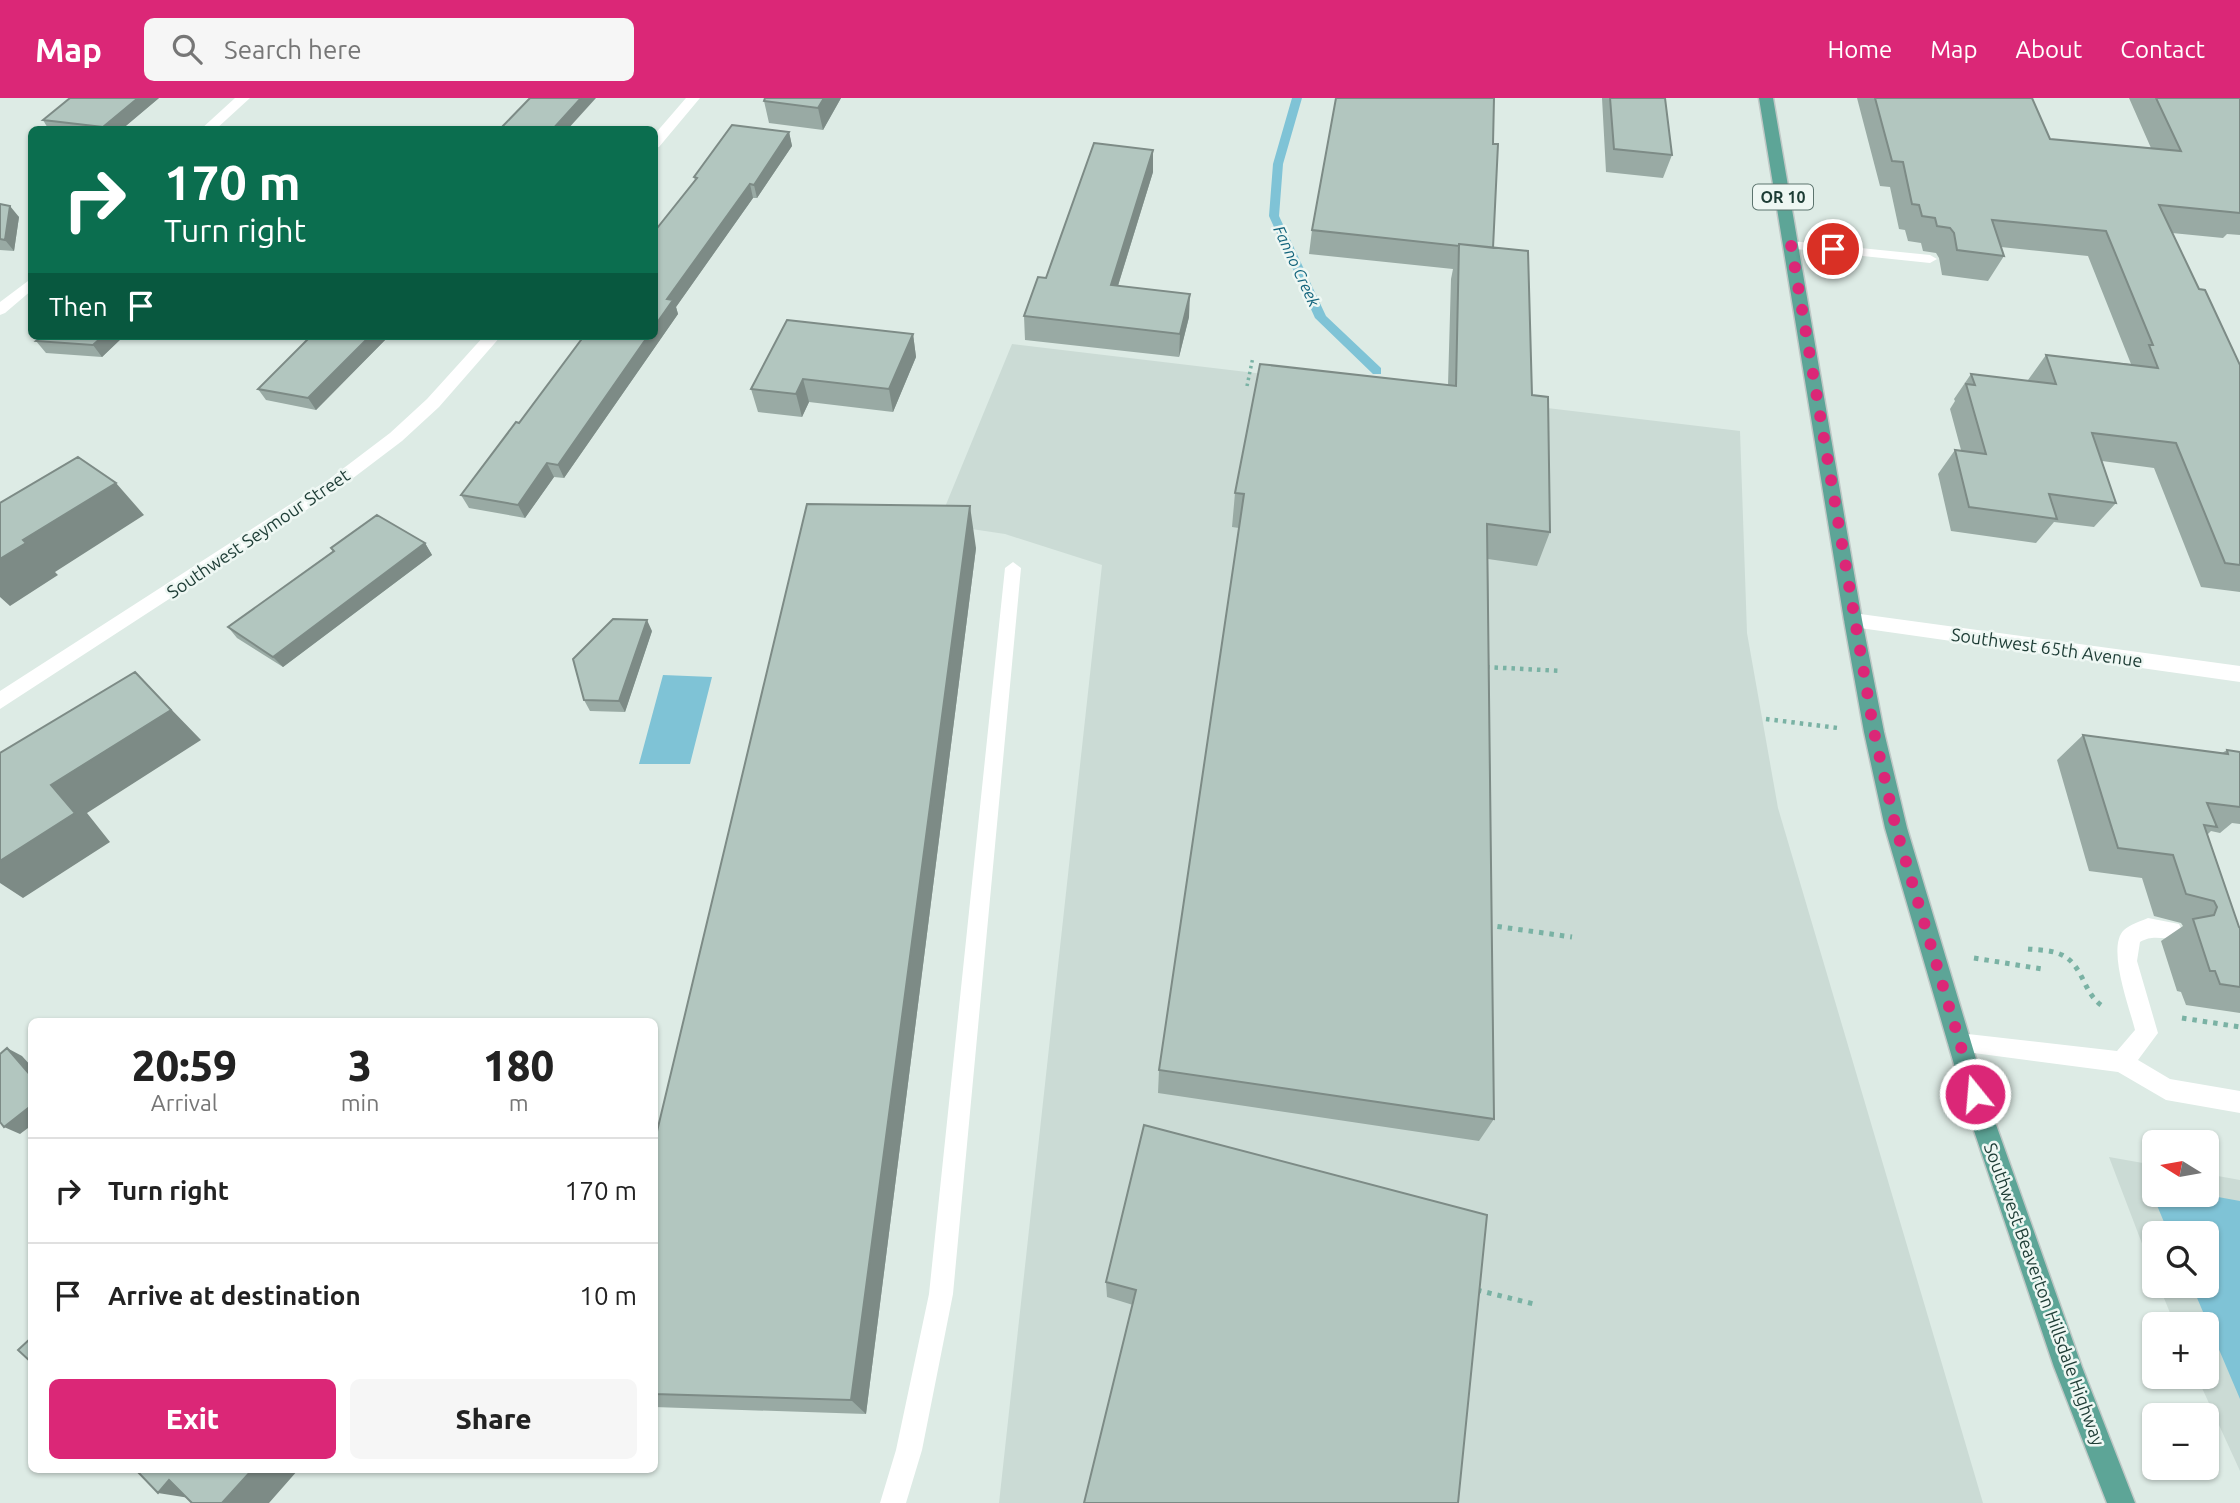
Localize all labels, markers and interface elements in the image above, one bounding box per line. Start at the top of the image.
search box [144,18,634,81]
icon: search [168,30,206,68]
text: Map [35,31,102,68]
text: Search here [224,35,362,64]
text: Home [1827,36,1892,63]
text: Map [1930,36,1977,63]
text: About [2015,36,2082,63]
text: Contact [2120,36,2205,63]
icon: right [49,154,140,245]
text: 170 m [164,154,301,209]
road number: OR 10 [1753,184,1813,209]
text: Turn right [164,212,306,248]
pin [1803,219,1863,279]
water label: Fanno Creek [1270,223,1324,310]
icon: arrive [1814,230,1852,268]
icon: arrive [122,287,160,325]
text: Then [49,292,108,321]
street label: Southwest Seymour Street [163,464,353,602]
street label: Southwest 65th Avenue [1950,624,2144,670]
text: 20:59 [132,1042,237,1089]
text: 3 [348,1042,372,1089]
text: 180 [483,1042,554,1089]
position arrow [1938,1057,2012,1131]
text: Arrival [151,1090,218,1115]
text: min [341,1090,379,1115]
text: m [509,1090,529,1115]
north arrow [2142,1130,2219,1208]
map controls [2142,1130,2219,1480]
street label: Southwest Beaverton Hillsdale Highway [1981,1140,2109,1448]
icon: right [49,1172,87,1210]
text: Turn right [108,1176,229,1205]
text: 170 m [565,1176,637,1205]
button: search [2142,1221,2219,1298]
icon: arrive [49,1277,87,1315]
text: Arrive at destination [108,1281,361,1310]
text: 10 m [579,1281,637,1310]
button: + [2142,1312,2219,1389]
button: Exit [49,1379,336,1459]
button: Share [350,1379,637,1459]
button: − [2142,1403,2219,1480]

